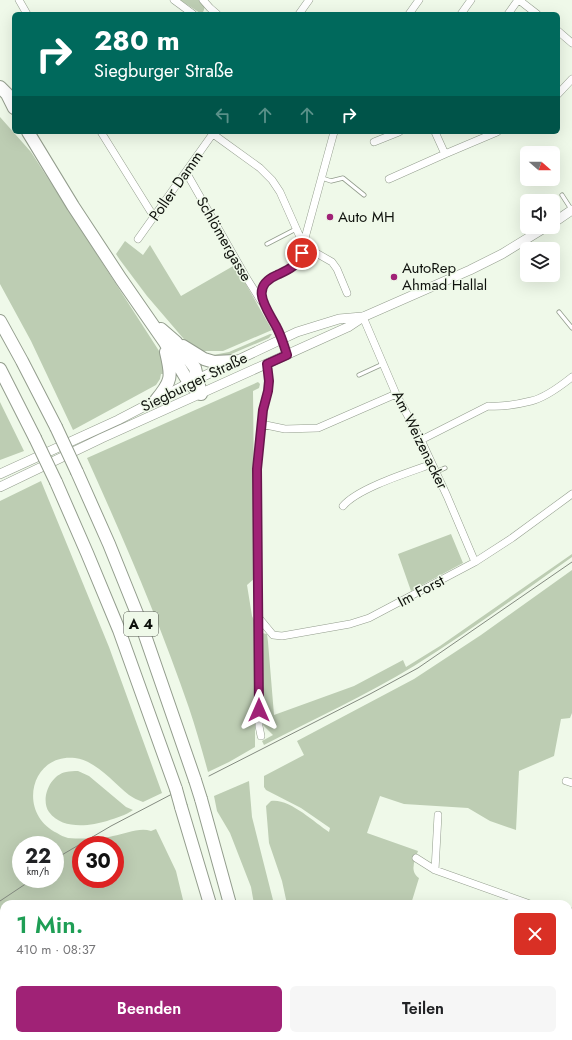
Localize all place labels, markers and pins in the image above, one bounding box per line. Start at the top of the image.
place label: Auto MH [338,206,395,228]
marker: Auto MH [325,212,335,222]
pin [285,236,319,270]
place label: AutoRep Ahmad Hallal [402,257,487,296]
marker: AutoRep Ahmad Hallal [389,272,399,282]

